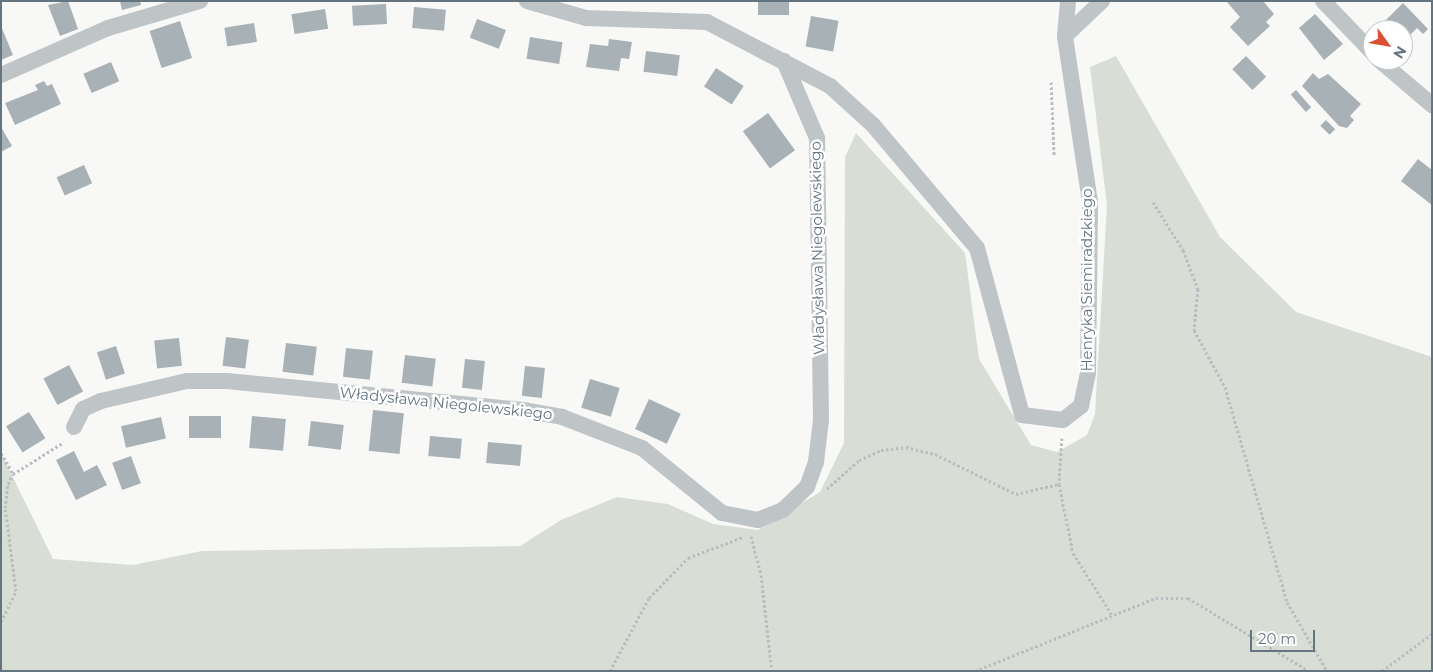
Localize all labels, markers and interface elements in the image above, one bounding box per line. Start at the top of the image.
north arrow [1363,20,1413,70]
text: N [1389,43,1411,62]
street label: Władysława Niegolewskiego [806,141,828,355]
street label: Henryka Siemiradzkiego [1078,188,1096,372]
street label: Władysława Niegolewskiego [339,383,553,423]
scale bar [1253,620,1318,652]
text: 20 m [1258,629,1296,648]

